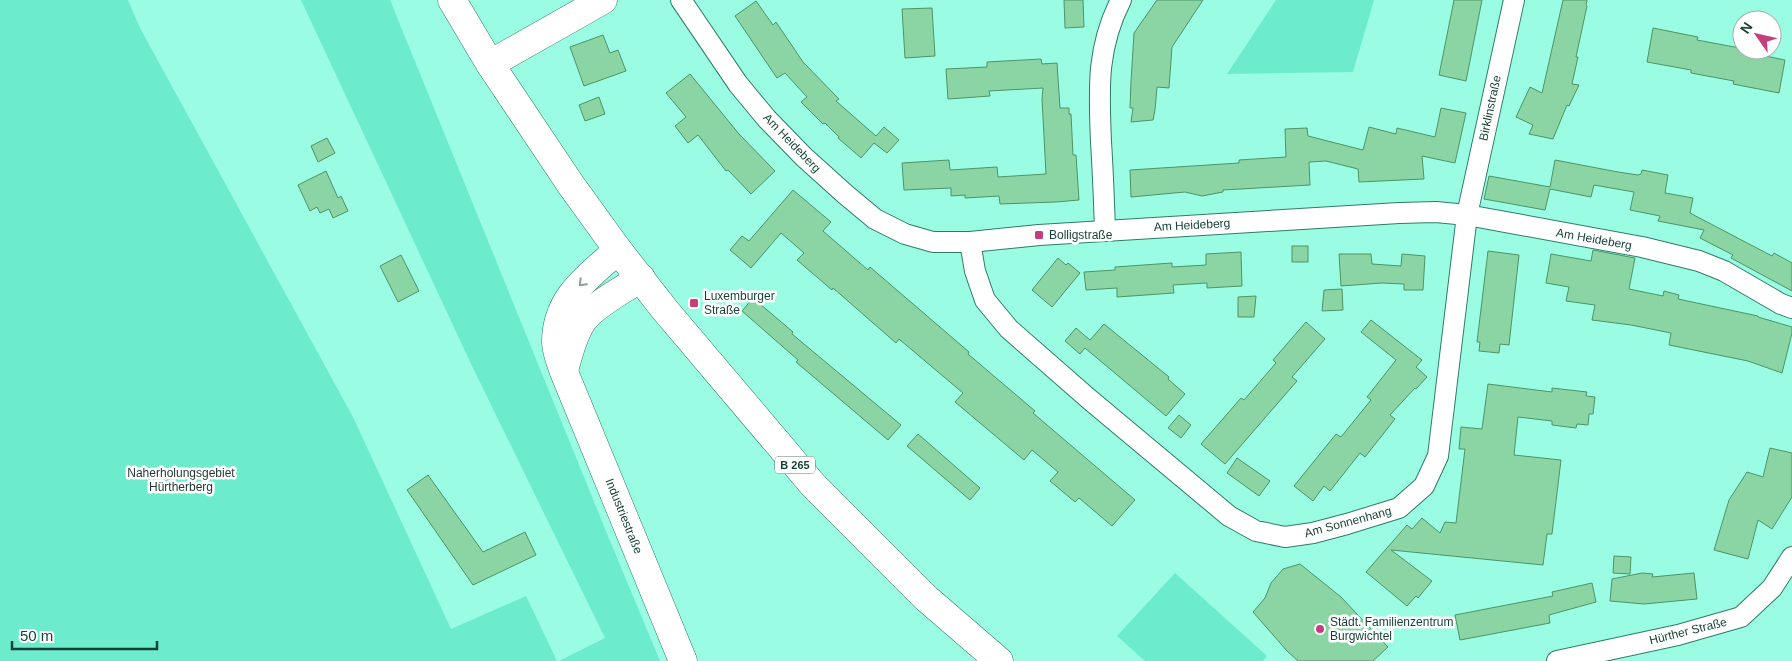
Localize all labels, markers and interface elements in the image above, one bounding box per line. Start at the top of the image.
north arrow [1732,10,1782,60]
text: N [1737,19,1756,36]
street label: Birklinstraße [1476,74,1504,142]
street label: Am Heideberg [760,111,824,175]
street label: Am Heideberg [1153,216,1231,234]
street label: Am Heideberg [1555,225,1633,253]
place label: Bolligstraße [1049,228,1113,242]
marker: Bolligstraße [1033,229,1045,241]
one-way arrow [579,278,588,287]
place label: Luxemburger Straße [704,289,775,317]
marker: Luxemburger Straße [688,297,700,309]
road number: B 265 [775,456,815,474]
park label: Naherholungsgebiet Hürtherberg [127,466,235,494]
street label: Industriestraße [603,476,646,556]
street label: Am Sonnenhang [1303,504,1393,540]
place label: Städt. Familienzentrum Burgwichtel [1330,615,1453,643]
street label: Hürther Straße [1648,615,1729,647]
scale bar [12,618,158,650]
marker: Städt. Familienzentrum Burgwichtel [1314,623,1326,635]
text: 50 m [20,627,53,644]

